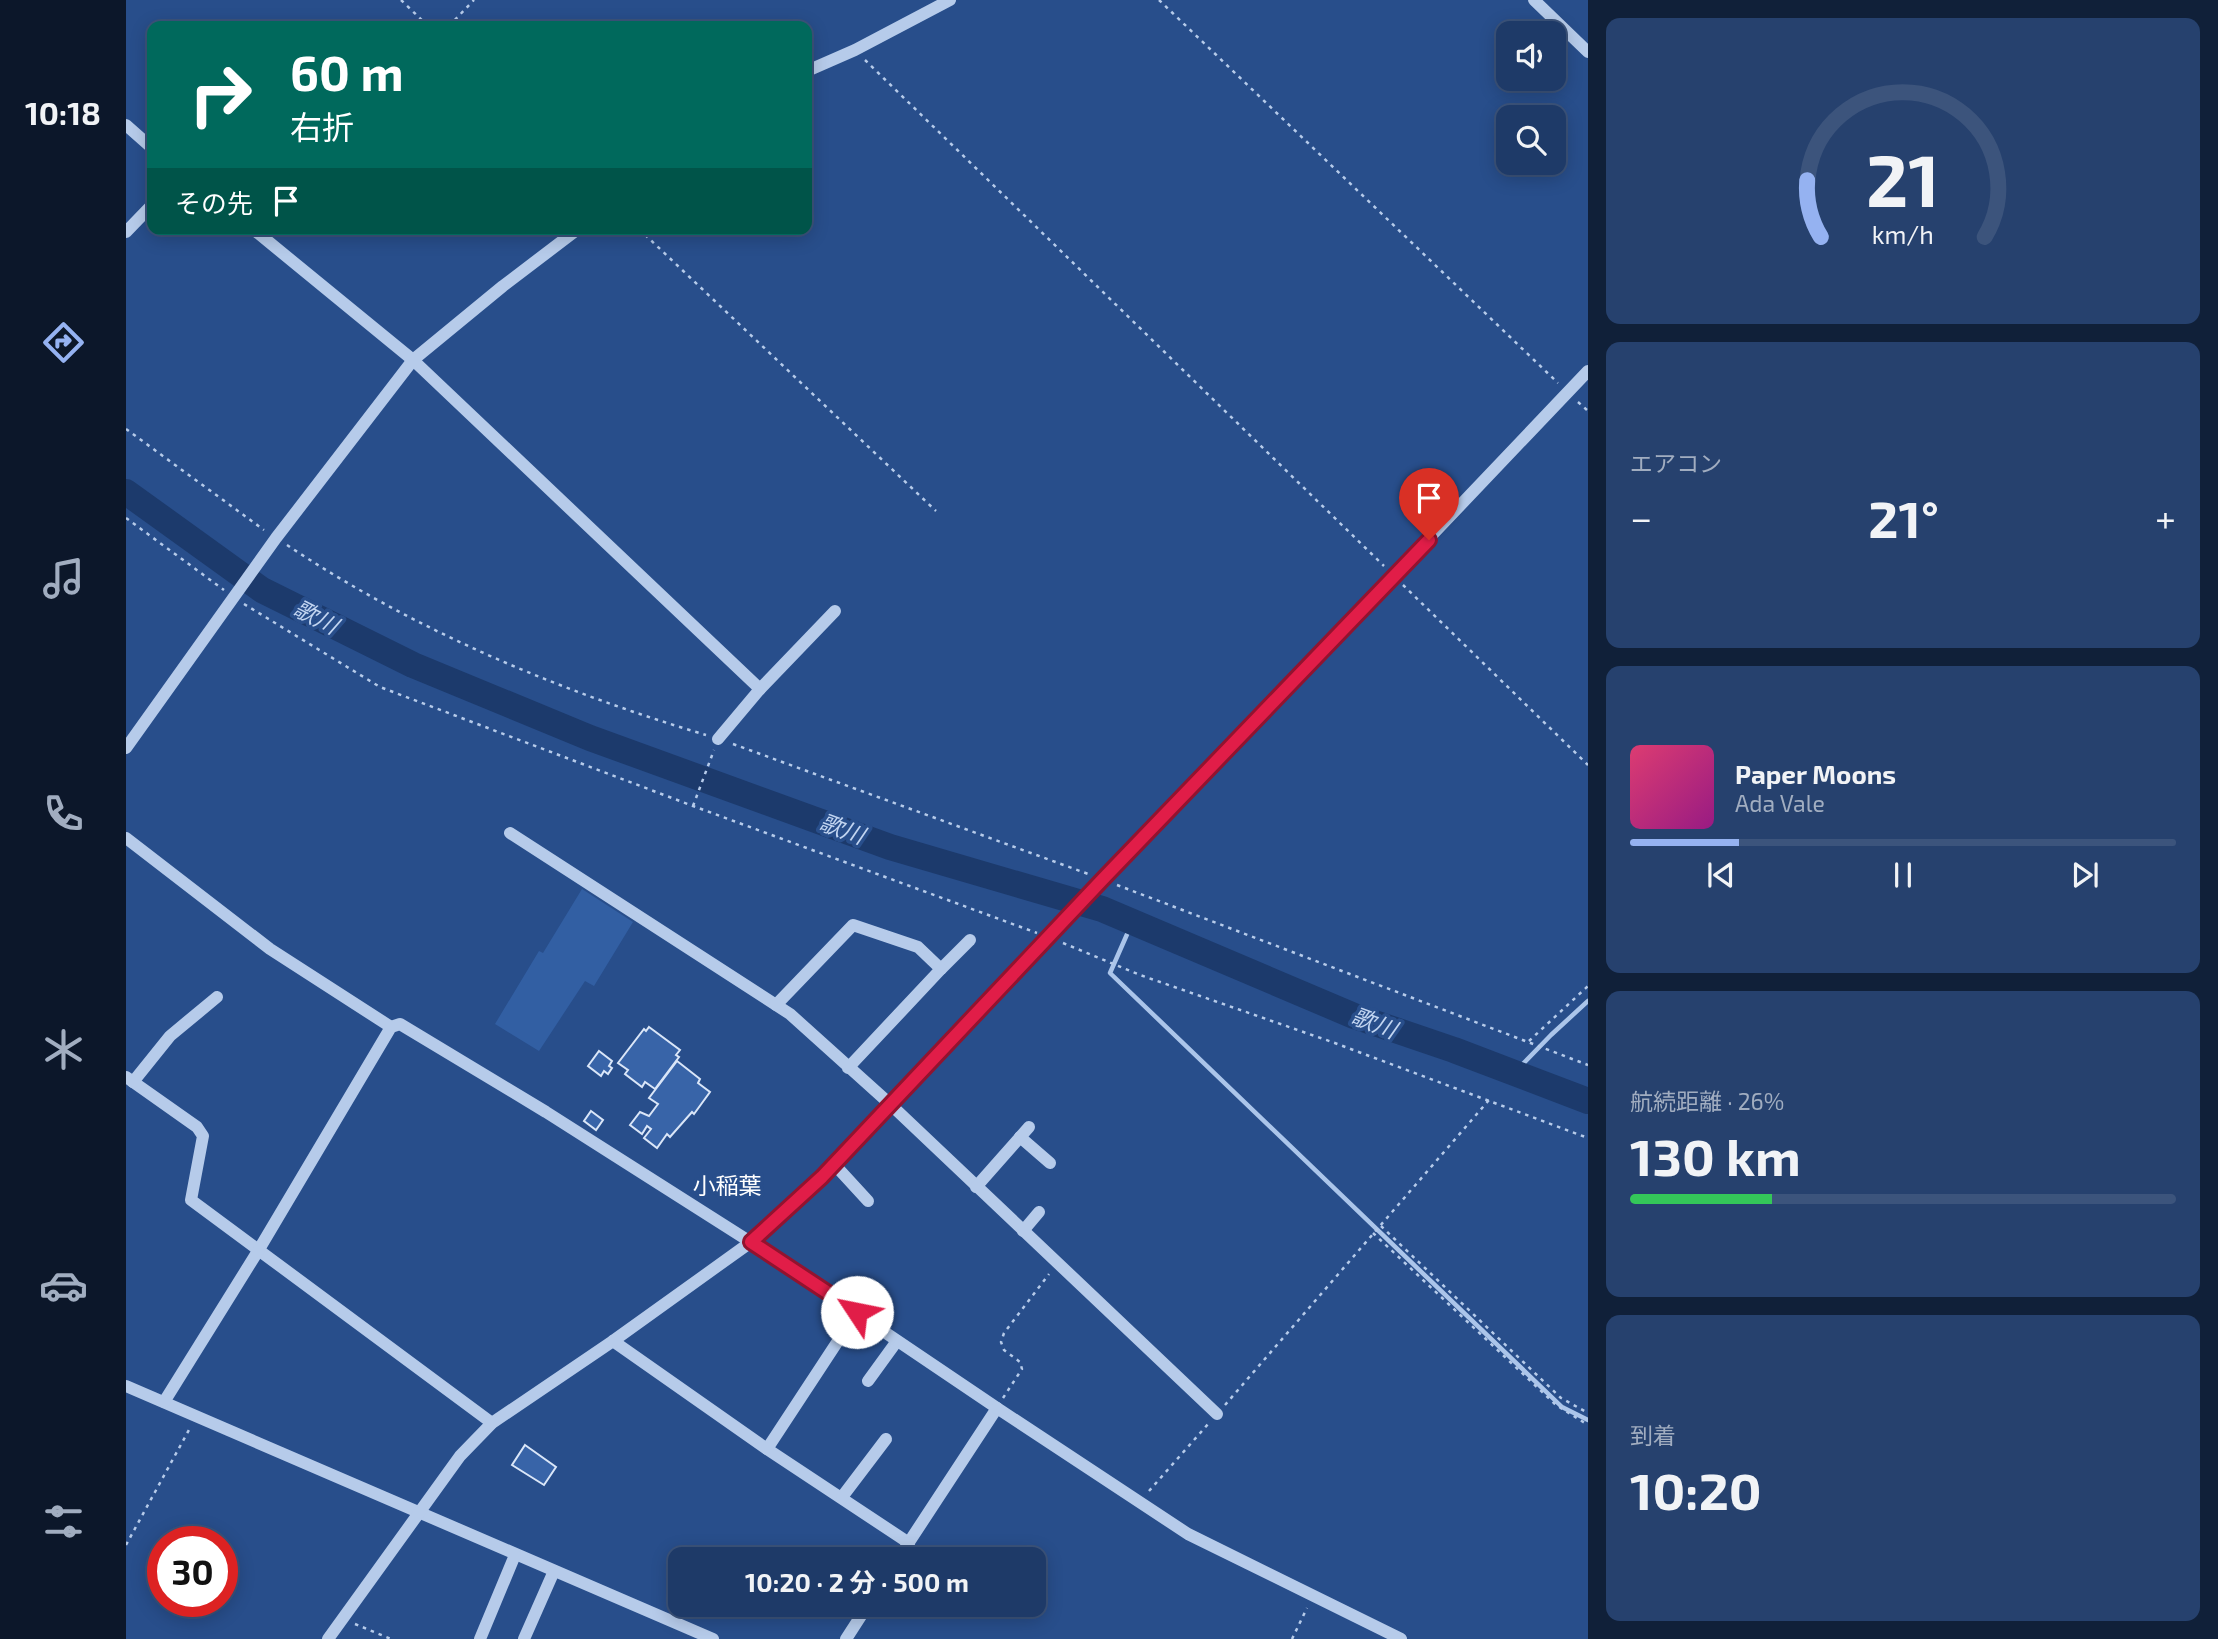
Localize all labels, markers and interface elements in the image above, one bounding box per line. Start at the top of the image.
map controls [1496,21,1566,175]
button: sound [1496,21,1566,91]
text: 60 m [290,42,404,101]
icon: right [175,49,266,140]
text: 10:18 [25,93,101,131]
button: search [1496,105,1566,175]
text: 右折 [290,107,354,145]
text: 21 [1866,134,1940,222]
icon: arrive [267,182,305,220]
text: その先 [175,187,253,218]
text: km/h [1872,219,1934,249]
icon: directions [39,318,88,367]
text: エアコン [1630,449,1722,477]
pin [1399,468,1459,540]
icon: arrive [1410,479,1448,517]
text: 21° [1868,486,1939,548]
text: − [1630,494,1652,540]
text: + [2155,494,2176,540]
icon: music [39,554,88,603]
water label: 歌川 [290,593,346,640]
text: Paper Moons [1735,758,1896,789]
icon: phone [39,789,88,838]
text: Ada Vale [1735,789,1825,817]
water label: 歌川 [816,807,872,850]
icon: previous [1702,856,1740,894]
icon: pause [1884,856,1922,894]
icon: next [2066,856,2104,894]
water label: 歌川 [1348,1001,1404,1044]
icon: climate [39,1025,88,1074]
text: 航続距離 · 26% [1630,1087,1784,1115]
text: 130 km [1630,1124,1801,1186]
district label: 小稲葉 [693,1171,762,1199]
icon: car [39,1261,88,1310]
position arrow [820,1275,894,1349]
text: 到着 [1630,1421,1676,1449]
text: 10:20 [1630,1458,1762,1520]
icon: filters [39,1497,88,1546]
speed limit sign: 30 [147,1526,238,1617]
text: 10:20 · 2 分 · 500 m [745,1566,969,1597]

